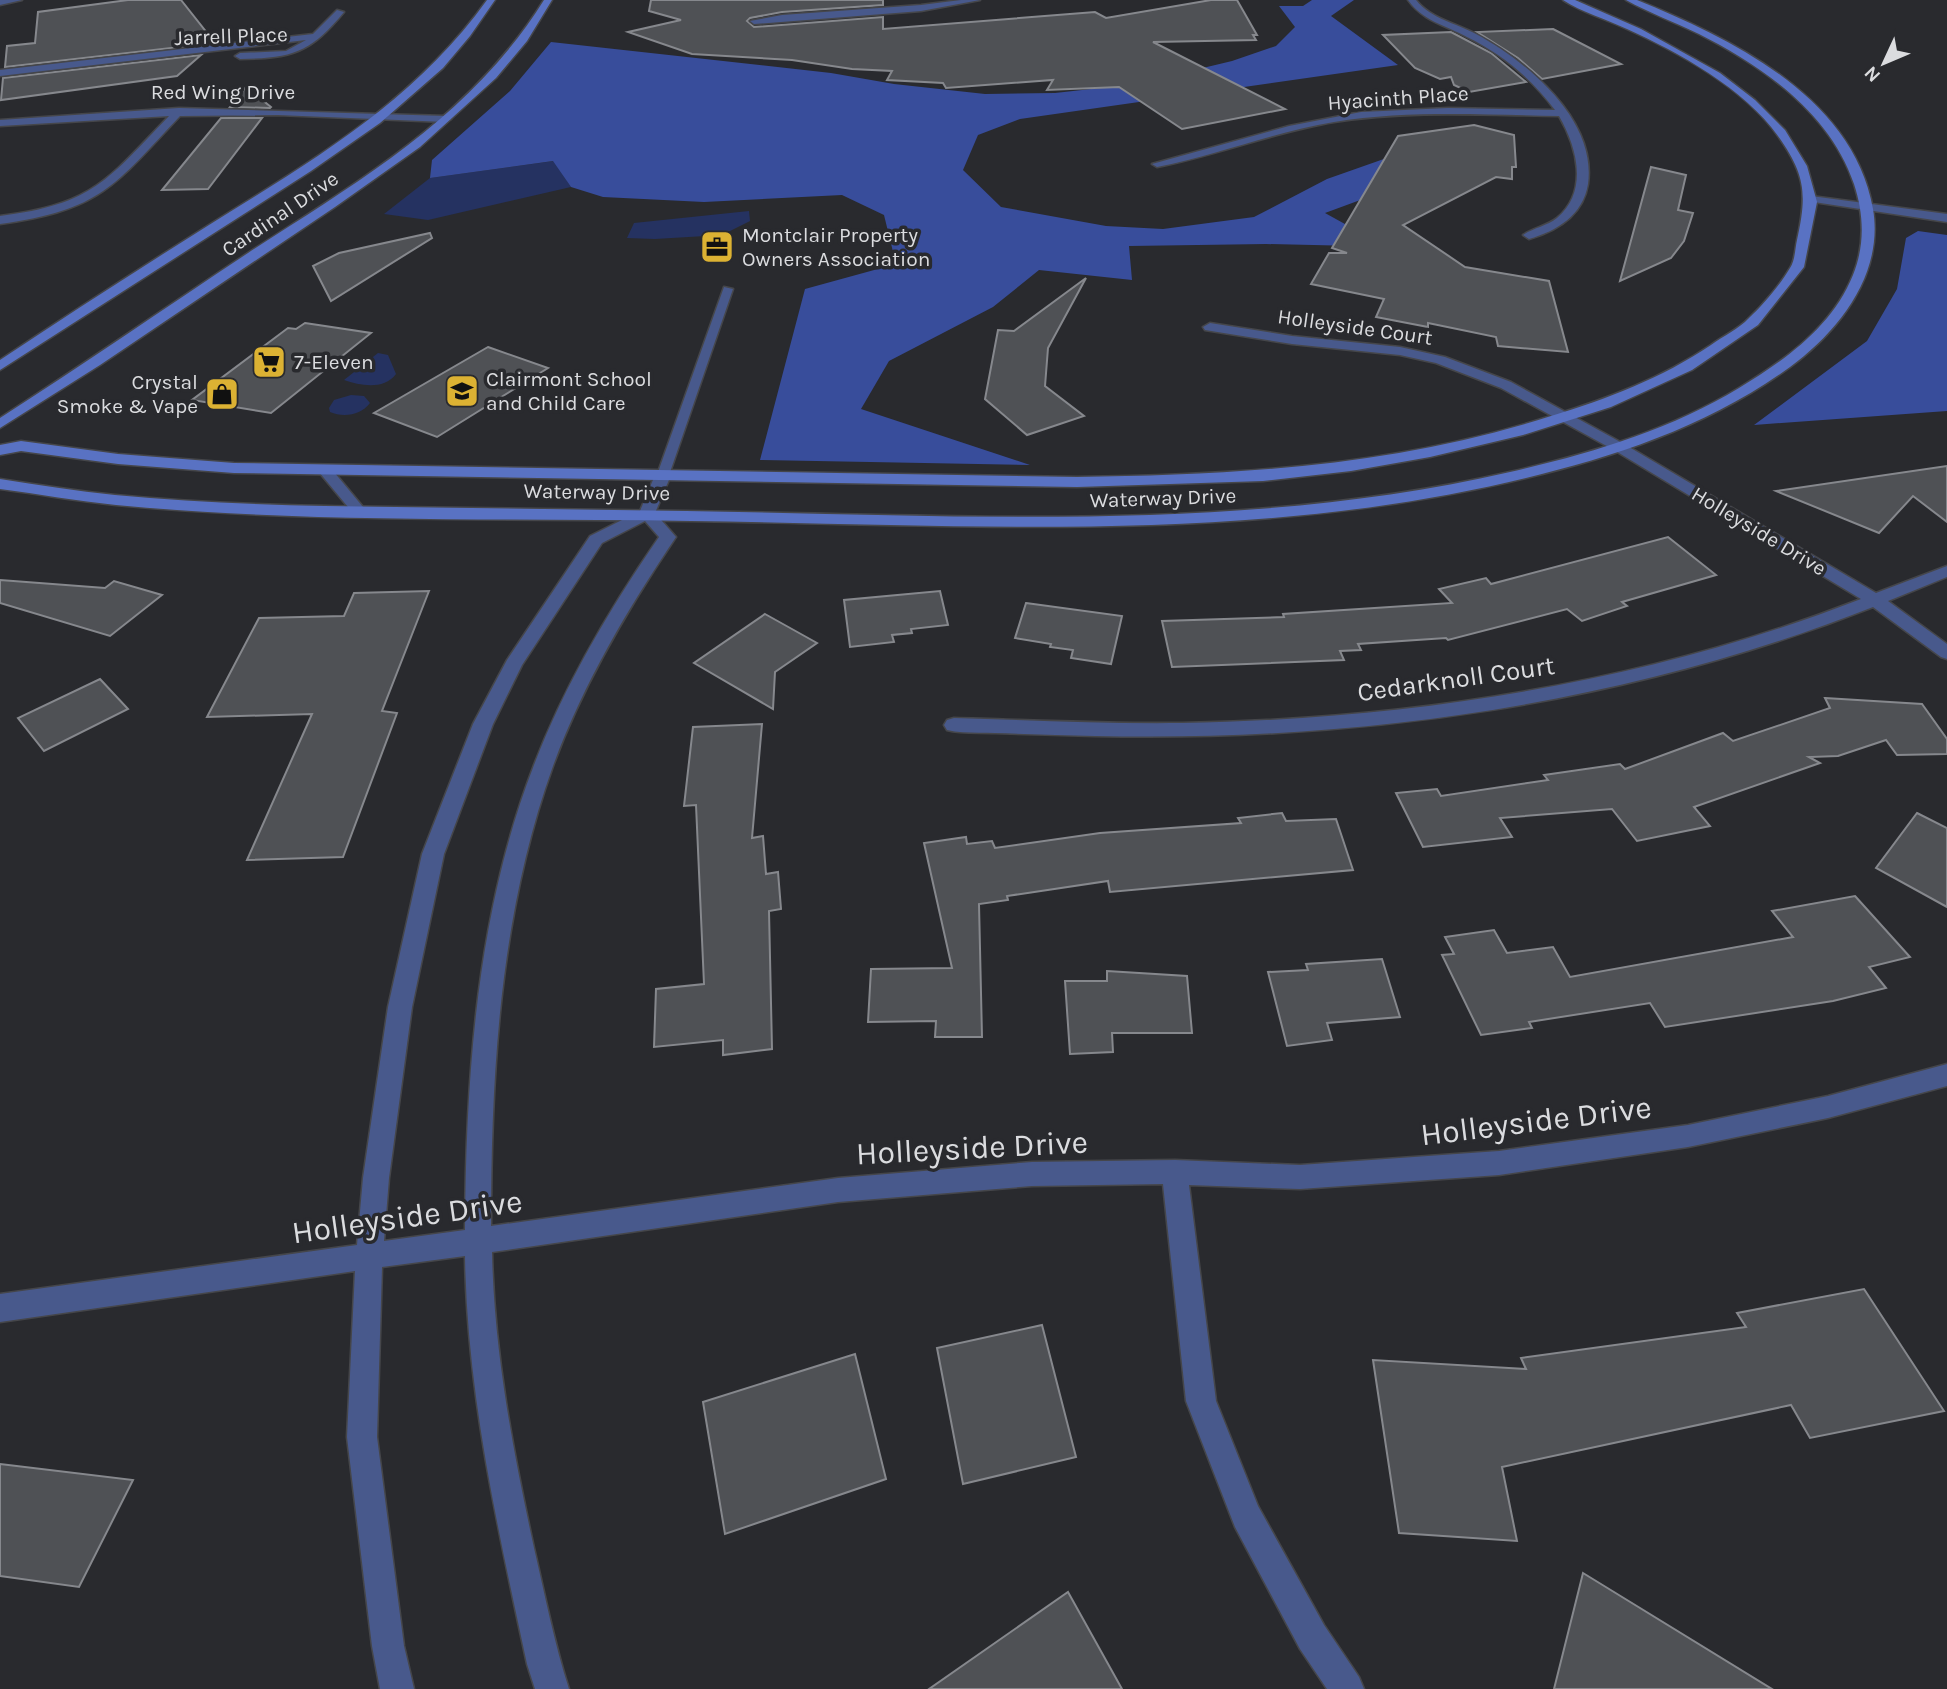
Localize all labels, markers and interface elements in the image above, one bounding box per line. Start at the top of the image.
street label: Jarrell Place [174,22,288,50]
north arrow [1849,28,1919,98]
text: N [1860,62,1885,87]
street label: Red Wing Drive [151,80,295,104]
street label: Hyacinth Place [1327,81,1469,115]
street label: Cardinal Drive [217,166,343,262]
place label: Montclair Property Owners Association [742,223,930,271]
office icon: Montclair Property Owners Association [698,228,736,266]
street label: Holleyside Court [1276,304,1434,350]
supermarket icon: 7-Eleven [250,343,288,381]
place label: 7-Eleven [294,350,374,374]
place label: Clairmont School and Child Care [486,367,652,415]
place label: Crystal Smoke & Vape [57,370,198,418]
school or university icon: Clairmont School and Child Care [443,372,481,410]
shop icon: Crystal Smoke & Vape [203,375,241,413]
street label: Waterway Drive [524,479,670,505]
street label: Holleyside Drive [1688,481,1830,581]
street label: Waterway Drive [1089,483,1237,513]
street label: Cedarknoll Court [1355,650,1557,708]
street label: Holleyside Drive [1419,1088,1653,1154]
street label: Holleyside Drive [855,1123,1089,1173]
street label: Holleyside Drive [289,1183,525,1251]

